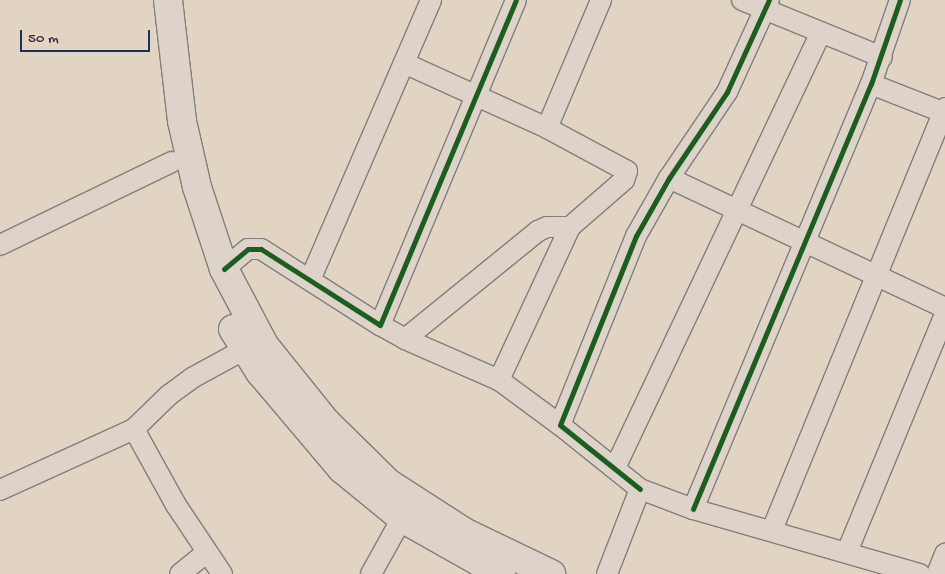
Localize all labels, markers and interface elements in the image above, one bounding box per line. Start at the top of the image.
scale bar [22,20,152,52]
text: 50 m [28,30,59,48]

